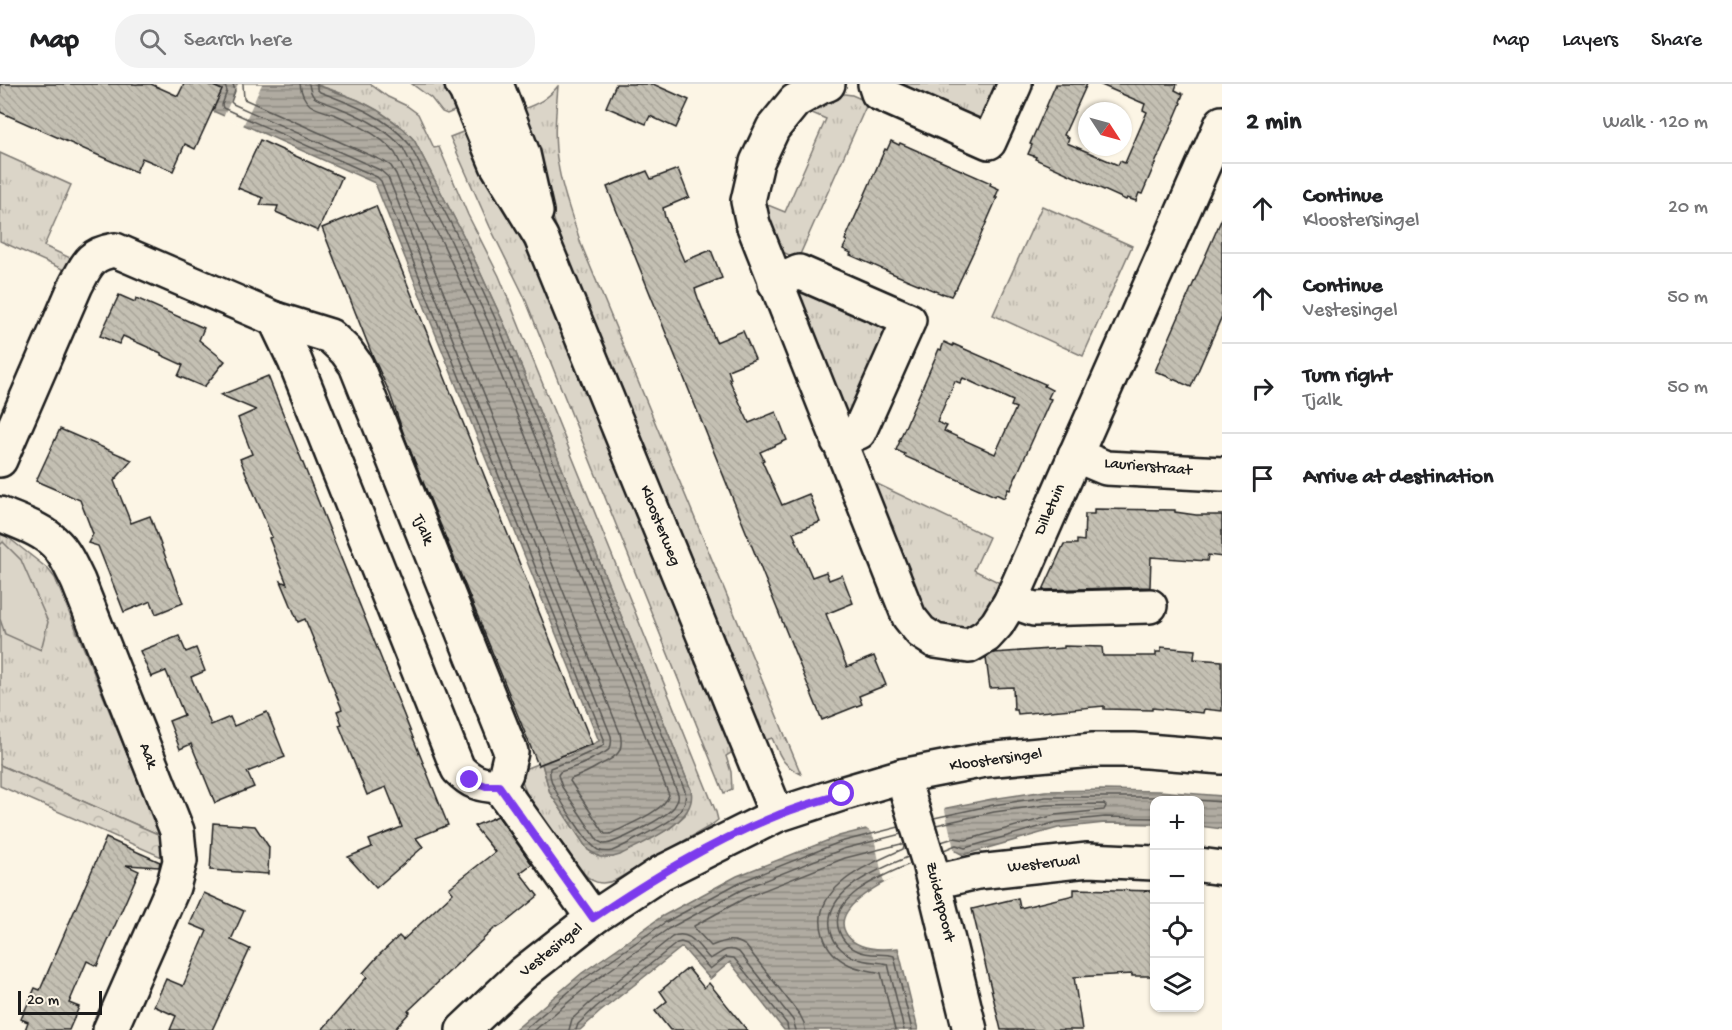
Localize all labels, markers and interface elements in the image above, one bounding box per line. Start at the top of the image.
search box [115,14,535,68]
text: Map [30,25,79,58]
icon: search [136,25,169,58]
text: Search here [184,28,292,54]
text: Map [1493,29,1529,54]
text: Layers [1562,29,1618,54]
text: Share [1651,29,1702,54]
north arrow [1078,102,1132,156]
text: 2 min [1246,108,1301,139]
text: Walk · 120 m [1603,112,1708,135]
text: Continue [1303,184,1383,210]
icon: ahead [1246,192,1279,225]
text: 20 m [1668,197,1708,220]
text: Kloostersingel [1303,210,1419,233]
text: Continue [1303,274,1383,300]
icon: ahead [1246,282,1279,315]
text: 50 m [1667,287,1708,310]
text: Vestesingel [1303,300,1398,323]
text: Turn right [1303,364,1391,390]
icon: right [1246,372,1279,405]
text: 50 m [1667,377,1708,400]
text: Tjalk [1303,390,1341,413]
street label: Laurierstraat [1103,455,1194,481]
icon: arrive [1246,462,1279,495]
text: Arrive at destination [1303,465,1493,491]
street label: Dilletuin [1031,481,1071,540]
street label: Kloosterweg [634,483,684,569]
street label: Tjalk [407,511,437,549]
street label: Aak [133,741,161,773]
street label: Kloostersingel [949,745,1043,777]
route end [456,766,482,792]
route start [828,780,854,806]
map controls [1150,796,1204,1012]
button: + [1150,796,1204,850]
button: − [1150,850,1204,904]
street label: Westerwal [1007,852,1081,878]
street label: Zuiderpoort [920,860,958,945]
button: locate [1150,904,1204,958]
street label: Vestesingel [516,920,587,983]
button: layers [1150,958,1204,1012]
scale bar [18,988,102,1016]
text: 20 m [27,992,59,1011]

